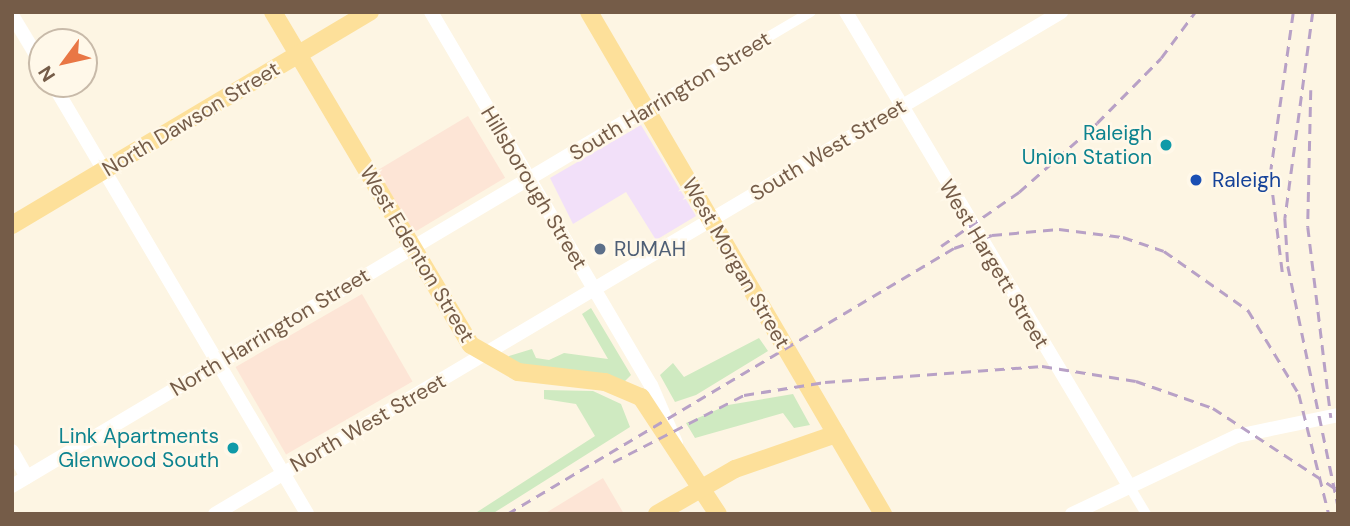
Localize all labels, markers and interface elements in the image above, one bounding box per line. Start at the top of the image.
street label: South Harrington Street [565,26,775,166]
north arrow [28,28,98,98]
street label: North Dawson Street [98,56,284,182]
text: N [32,61,61,86]
street label: South West Street [746,94,910,206]
street label: Hillsborough Street [475,102,593,274]
place label: Raleigh Union Station [1022,120,1152,170]
marker: Raleigh Union Station [1158,137,1174,153]
street label: West Edenton Street [354,161,480,347]
place label: Raleigh [1212,167,1281,193]
marker: Raleigh [1186,170,1206,190]
street label: West Morgan Street [677,173,795,353]
street label: West Hargett Street [934,175,1054,353]
place label: RUMAH [614,236,686,262]
marker: RUMAH [592,241,608,257]
street label: North Harrington Street [166,262,374,402]
street label: North West Street [286,368,450,478]
place label: Link Apartments Glenwood South [58,423,219,473]
marker: Link Apartments Glenwood South [225,440,241,456]

